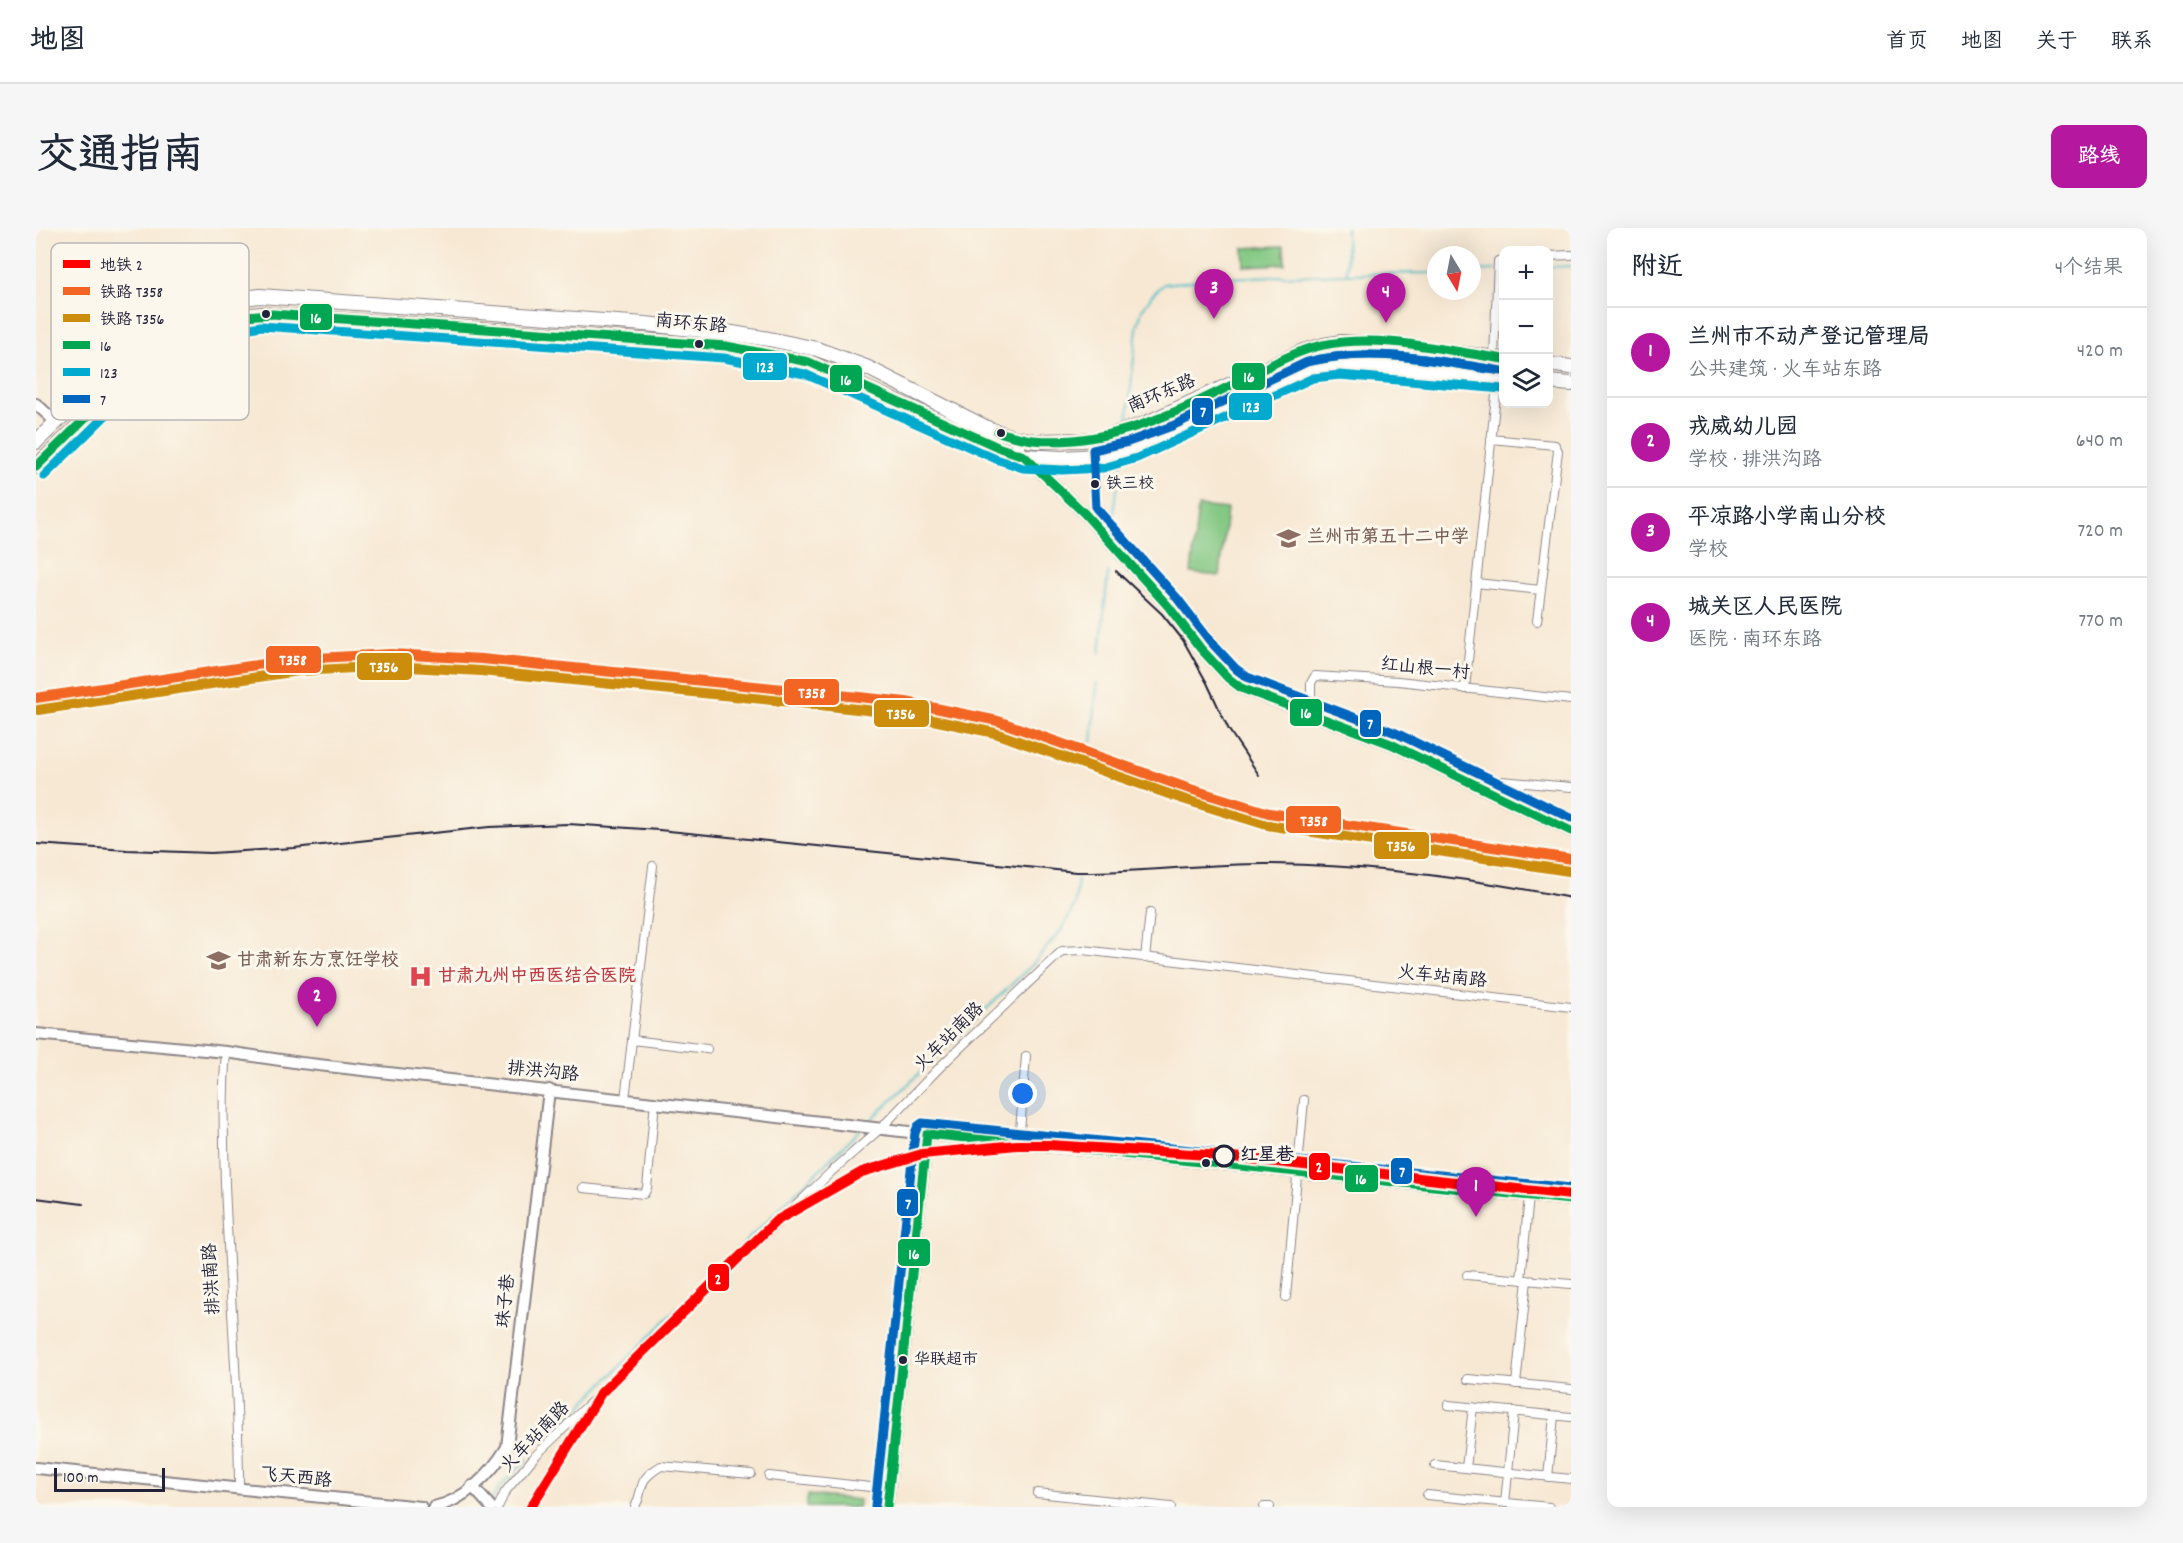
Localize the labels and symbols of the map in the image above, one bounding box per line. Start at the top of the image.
legend [51,243,249,420]
north arrow [1427,246,1481,300]
text: 地铁 2 [100,255,143,278]
pin: 3 [1194,270,1234,319]
pin: 4 [1366,274,1406,323]
text: 铁路 T358 [100,282,163,305]
line badge: 16 [299,303,333,331]
unlabelled marker [260,308,272,320]
text: 16 [310,308,322,331]
text: 铁路 T356 [100,309,165,332]
street label: 南环东路 [654,309,728,341]
text: 16 [100,336,112,359]
unlabelled marker [693,338,705,350]
line badge: 123 [742,352,788,381]
text: 123 [756,357,774,380]
line badge: 16 [1231,362,1266,391]
text: 123 [100,363,118,386]
line badge: 16 [829,364,863,393]
text: 16 [1243,367,1255,390]
street label: 南环东路 [1124,369,1200,421]
text: 16 [840,370,852,393]
text: 7 [100,390,106,413]
line badge: 123 [1228,392,1273,421]
line badge: 7 [1191,397,1214,426]
text: 123 [1242,397,1260,420]
text: 7 [1200,402,1206,425]
unlabelled marker [995,427,1007,439]
place label: 铁三校 [1106,473,1154,496]
marker: 铁三校 [1089,478,1101,490]
school or university icon: 兰州市第五十二中学 [1276,525,1302,551]
place label: 兰州市第五十二中学 [1307,526,1469,551]
line badge: T358 [265,645,322,674]
text: T358 [279,650,307,673]
line badge: T356 [356,652,413,681]
street label: 红山根一村 [1379,653,1471,687]
text: T356 [370,657,399,680]
line badge: T358 [783,678,840,706]
text: T358 [798,683,826,706]
line badge: 16 [1289,698,1323,727]
line badge: T356 [873,699,930,728]
text: 16 [1300,703,1312,726]
text: T356 [887,704,916,727]
line badge: 7 [1359,709,1382,738]
text: 7 [1367,714,1373,737]
line badge: T358 [1285,805,1342,834]
text: T358 [1300,811,1328,834]
line badge: T356 [1373,831,1430,860]
text: T356 [1387,836,1416,859]
school or university icon: 甘肃新东方烹饪学校 [206,948,232,974]
place label: 甘肃新东方烹饪学校 [237,949,399,974]
street label: 火车站南路 [1396,961,1488,995]
hospital icon: 甘肃九州中西医结合医院 [407,964,433,990]
place label: 甘肃九州中西医结合医院 [438,965,636,990]
pin: 2 [298,978,336,1027]
street label: 火车站南路 [909,997,991,1079]
street label: 排洪沟路 [506,1057,580,1089]
your location [1008,1079,1037,1108]
place label: 红星巷 [1240,1144,1295,1169]
marker: 红星巷 [1213,1145,1235,1167]
line badge: 2 [1308,1152,1331,1181]
unlabelled marker [1200,1157,1212,1169]
text: 2 [1316,1157,1323,1180]
line badge: 7 [1390,1157,1413,1185]
text: 7 [1399,1162,1405,1185]
line badge: 16 [1344,1164,1379,1193]
pin: 1 [1456,1168,1496,1217]
text: 16 [1355,1169,1367,1192]
line badge: 7 [896,1188,919,1217]
text: 7 [905,1194,911,1217]
line badge: 16 [897,1238,931,1267]
street label: 排洪南路 [199,1242,227,1316]
text: 16 [908,1244,920,1267]
line badge: 2 [707,1263,730,1292]
text: 2 [715,1269,722,1292]
street label: 珠子巷 [492,1273,522,1329]
place label: 华联超市 [914,1349,978,1372]
marker: 华联超市 [897,1354,909,1366]
street label: 火车站南路 [496,1397,576,1479]
street label: 飞天西路 [259,1463,333,1495]
scale bar [54,1465,165,1492]

